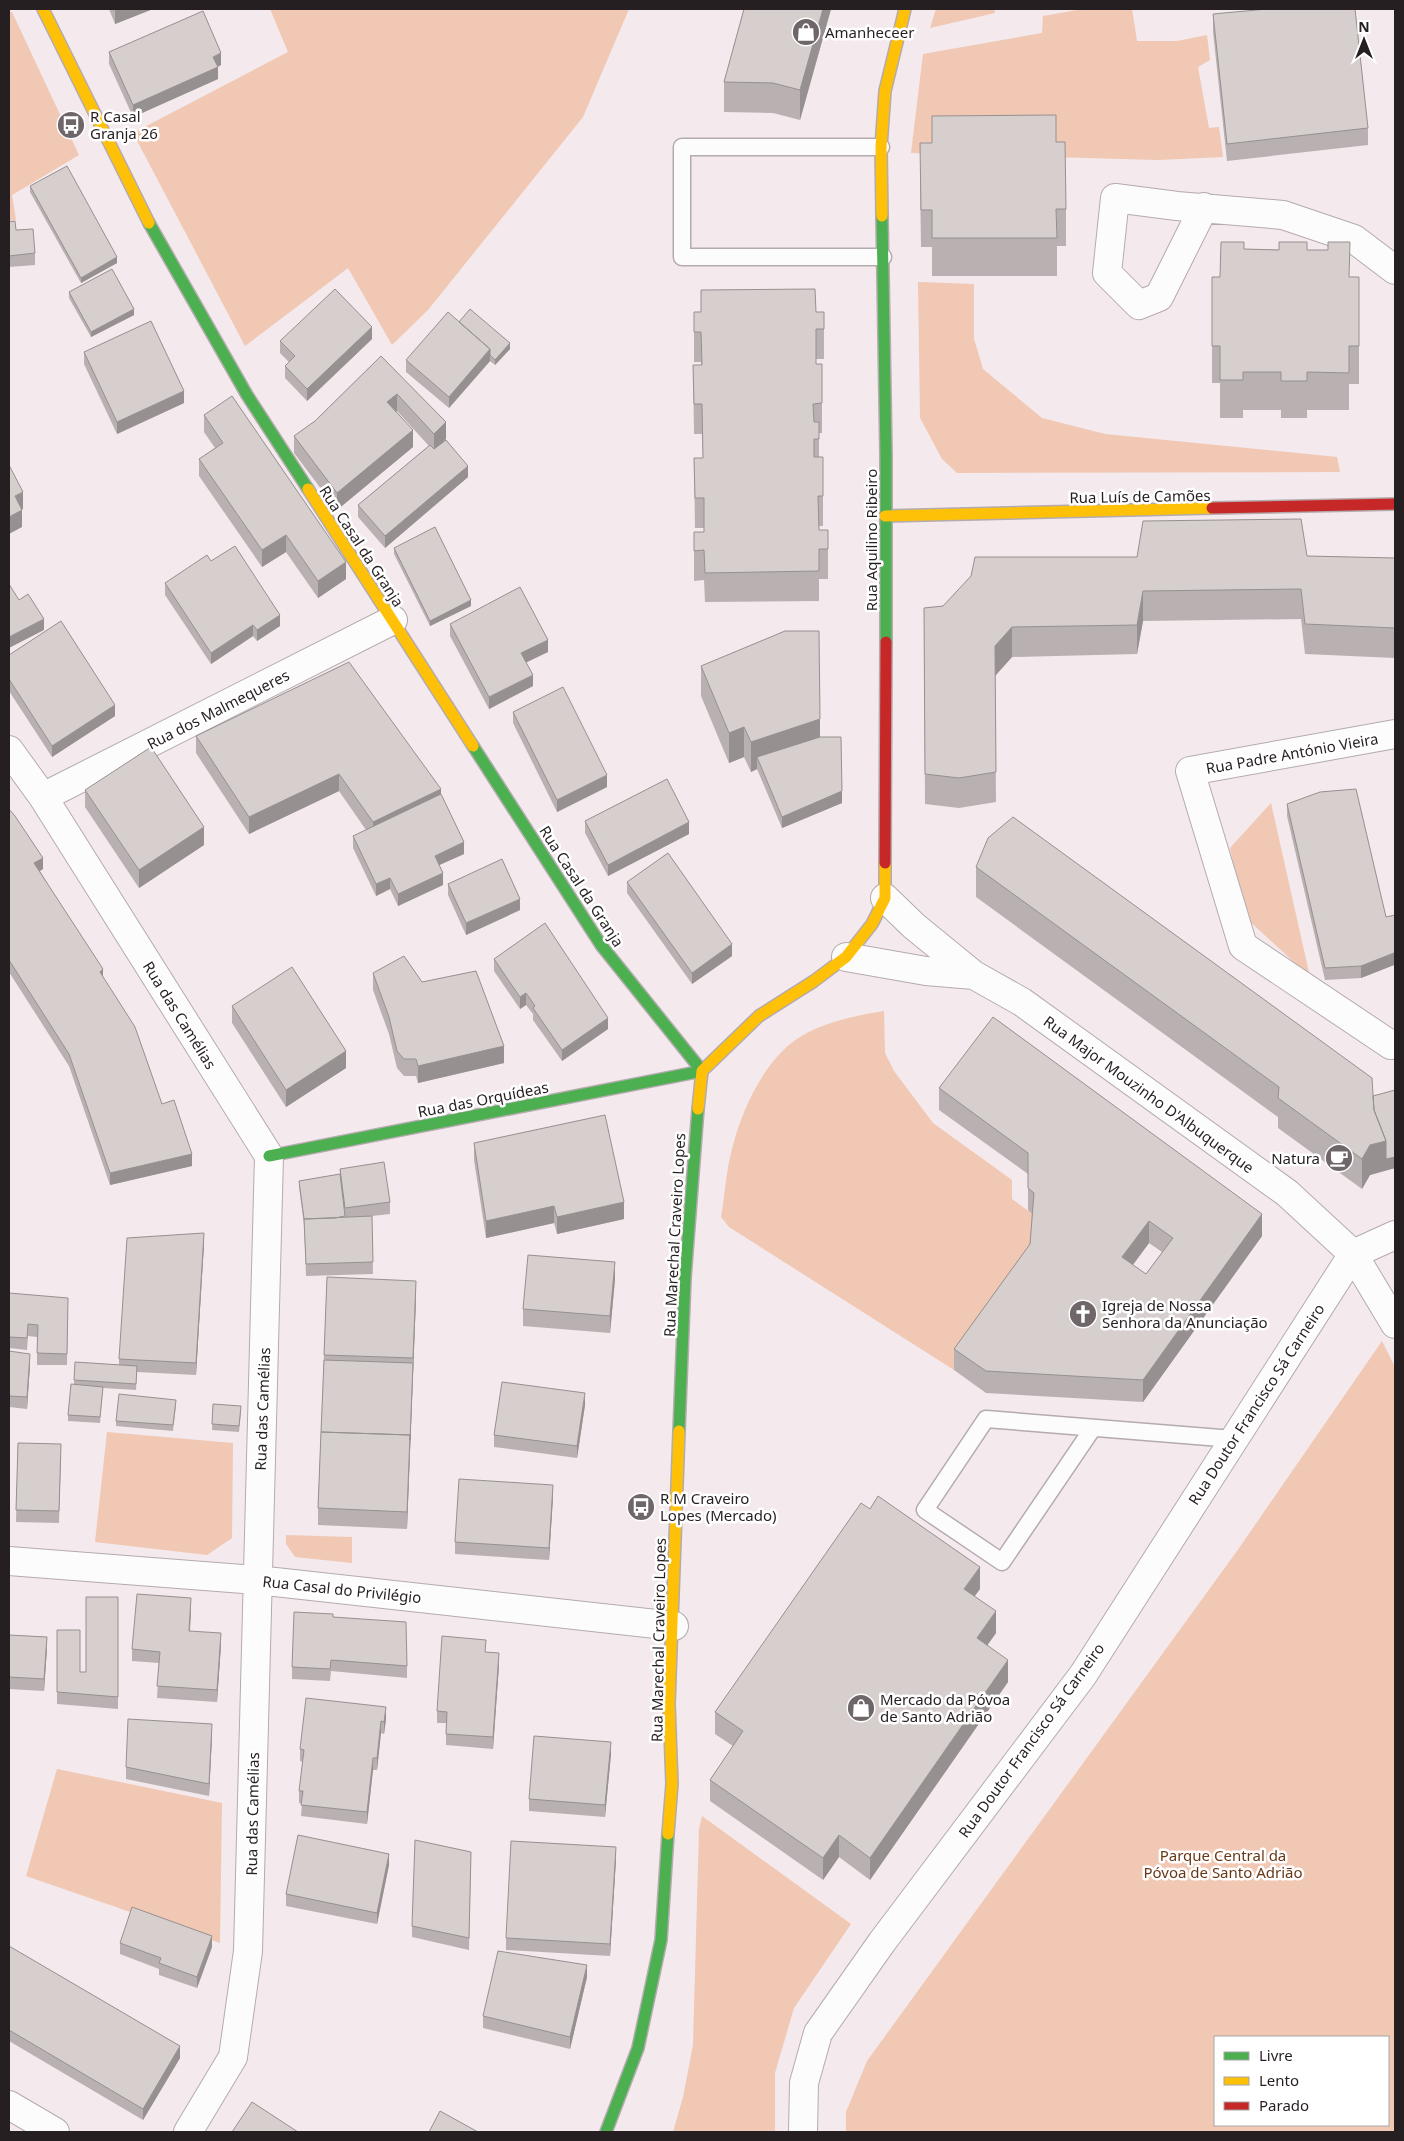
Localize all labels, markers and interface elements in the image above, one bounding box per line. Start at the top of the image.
north arrow [1339,15,1389,65]
shop icon: Amanheceer [791,17,821,47]
text: N [1358,17,1370,36]
place label: Amanheceer [825,22,914,42]
place label: R Casal Granja 26 [90,106,158,143]
bus stop icon: R Casal Granja 26 [56,110,86,140]
street label: Rua Aquilino Ribeiro [861,469,881,611]
street label: Rua Casal da Granja [315,482,409,610]
street label: Rua Luís de Camões [1069,485,1211,507]
street label: Rua dos Malmequeres [143,664,293,754]
street label: Rua Padre António Vieira [1204,728,1380,778]
street label: Rua Casal da Granja [535,822,629,950]
street label: Rua das Camélias [139,957,221,1073]
street label: Rua Major Mouzinho D'Albuquerque [1040,1011,1258,1177]
street label: Rua das Orquídeas [416,1077,550,1121]
street label: Rua Marechal Craveiro Lopes [659,1132,689,1338]
cafe icon: Natura [1324,1143,1354,1173]
place label: Natura [1271,1148,1320,1168]
place label: Igreja de Nossa Senhora da Anunciação [1102,1295,1268,1332]
church icon: Igreja de Nossa Senhora da Anunciação [1068,1299,1098,1329]
street label: Rua Doutor Francisco Sá Carneiro [1183,1300,1329,1508]
street label: Rua das Camélias [250,1347,274,1471]
place label: R M Craveiro Lopes (Mercado) [660,1488,777,1525]
bus stop icon: R M Craveiro Lopes (Mercado) [626,1492,656,1522]
street label: Rua Marechal Craveiro Lopes [646,1538,670,1742]
street label: Rua Casal do Privilégio [262,1571,422,1607]
street label: Rua Doutor Francisco Sá Carneiro [954,1639,1108,1841]
place label: Mercado da Póvoa de Santo Adrião [880,1689,1010,1726]
shop icon: Mercado da Póvoa de Santo Adrião [846,1693,876,1723]
street label: Rua das Camélias [241,1752,263,1876]
park label: Parque Central da Póvoa de Santo Adrião [1143,1845,1303,1882]
legend [1214,2036,1389,2126]
text: Livre [1259,2045,1293,2065]
text: Lento [1259,2070,1299,2090]
text: Parado [1259,2095,1309,2115]

